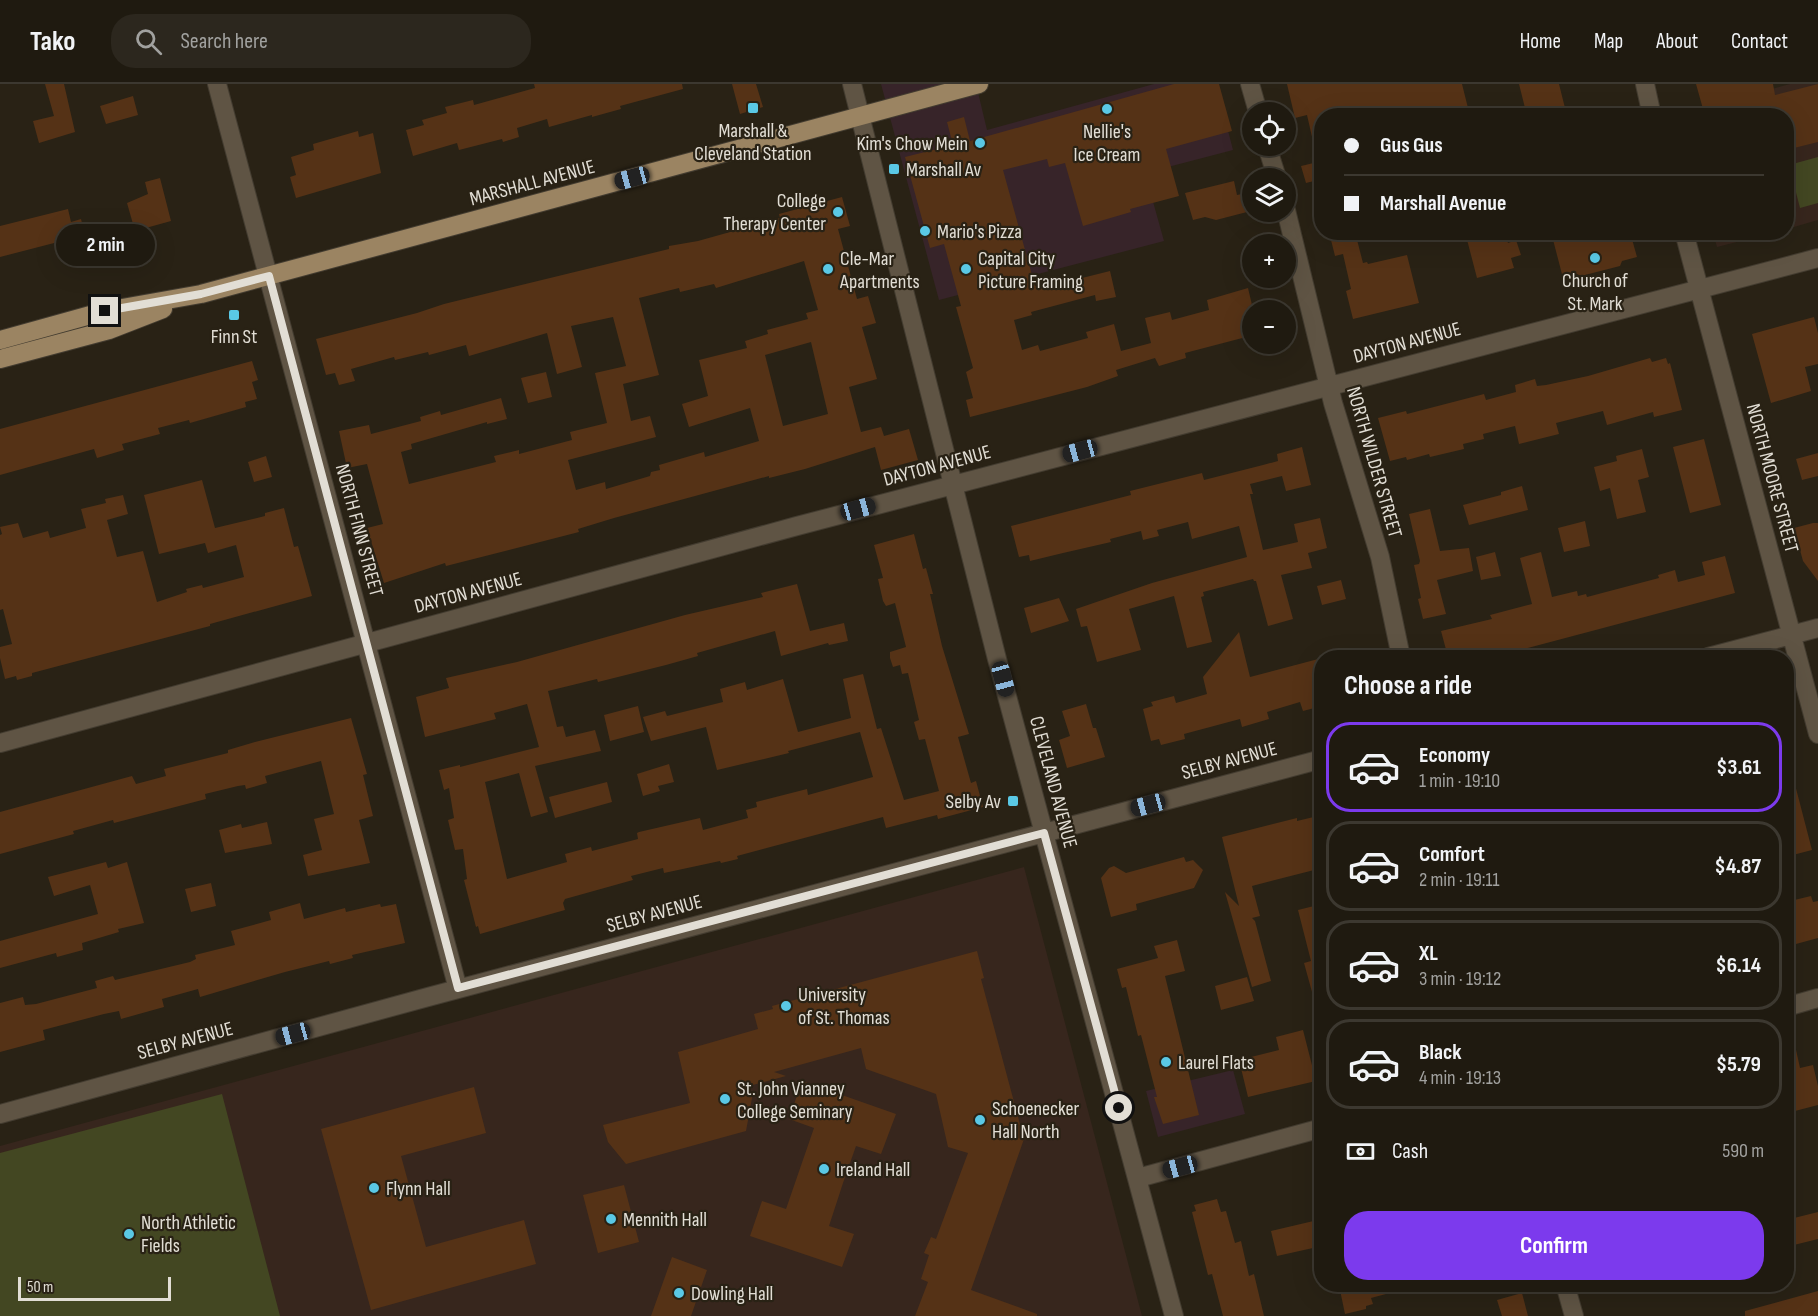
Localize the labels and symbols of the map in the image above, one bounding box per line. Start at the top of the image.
marker: Marshall & Cleveland Station [746,101,760,115]
marker: Nellie's Ice Cream [1100,102,1114,116]
place label: Marshall & Cleveland Station [694,119,812,166]
place label: Nellie's Ice Cream [1074,120,1140,167]
place label: Kim's Chow Mein [856,132,968,156]
marker: Kim's Chow Mein [973,136,987,150]
street label: MARSHALL AVENUE [467,155,597,211]
place label: Marshall Av [906,158,981,182]
marker: Marshall Av [887,162,901,176]
car [612,165,652,191]
place label: College Therapy Center [723,189,826,236]
marker: College Therapy Center [831,205,845,219]
place label: Mario's Pizza [937,220,1022,244]
callout: 2 min [56,224,154,266]
marker: Mario's Pizza [918,224,932,238]
place label: Cle-Mar Apartments [839,247,920,294]
place label: Capital City Picture Framing [978,247,1083,294]
marker: Church of St. Mark [1588,251,1602,265]
marker: Cle-Mar Apartments [821,262,835,276]
marker: Capital City Picture Framing [959,262,973,276]
place label: Church of St. Mark [1562,269,1628,316]
route end [91,297,118,324]
marker: Finn St [227,308,241,322]
street label: DAYTON AVENUE [1351,317,1464,369]
place label: Finn St [211,325,257,349]
street label: NORTH WILDER STREET [1341,384,1407,540]
street label: NORTH MOORE STREET [1741,401,1803,555]
car [1060,438,1100,464]
street label: DAYTON AVENUE [881,440,994,492]
street label: NORTH FINN STREET [330,461,388,599]
car [838,496,878,522]
street label: DAYTON AVENUE [412,567,525,619]
car [990,659,1016,699]
street label: CLEVELAND AVENUE [1024,714,1082,851]
street label: SELBY AVENUE [1179,737,1280,785]
place label: Selby Av [946,790,1001,814]
car [1128,792,1168,818]
marker: Selby Av [1006,794,1020,808]
street label: SELBY AVENUE [604,890,705,938]
place label: University of St. Thomas [798,983,890,1030]
marker: University of St. Thomas [779,999,793,1013]
street label: SELBY AVENUE [135,1017,236,1065]
car [273,1021,313,1047]
place label: Laurel Flats [1178,1051,1254,1075]
marker: Laurel Flats [1159,1055,1173,1069]
place label: St. John Vianney College Seminary [737,1077,853,1124]
marker: St. John Vianney College Seminary [718,1092,732,1106]
route start [1105,1094,1132,1121]
place label: Schoenecker Hall North [992,1097,1079,1144]
marker: Schoenecker Hall North [973,1113,987,1127]
car [1160,1154,1200,1180]
place label: Ireland Hall [836,1158,910,1182]
marker: Ireland Hall [817,1162,831,1176]
place label: Flynn Hall [386,1177,451,1201]
marker: Flynn Hall [367,1181,381,1195]
place label: Mennith Hall [623,1208,707,1232]
place label: North Athletic Fields [141,1211,236,1258]
marker: Mennith Hall [604,1212,618,1226]
marker: North Athletic Fields [122,1227,136,1241]
scale bar [18,1274,171,1302]
place label: Dowling Hall [691,1282,773,1306]
marker: Dowling Hall [672,1286,686,1300]

